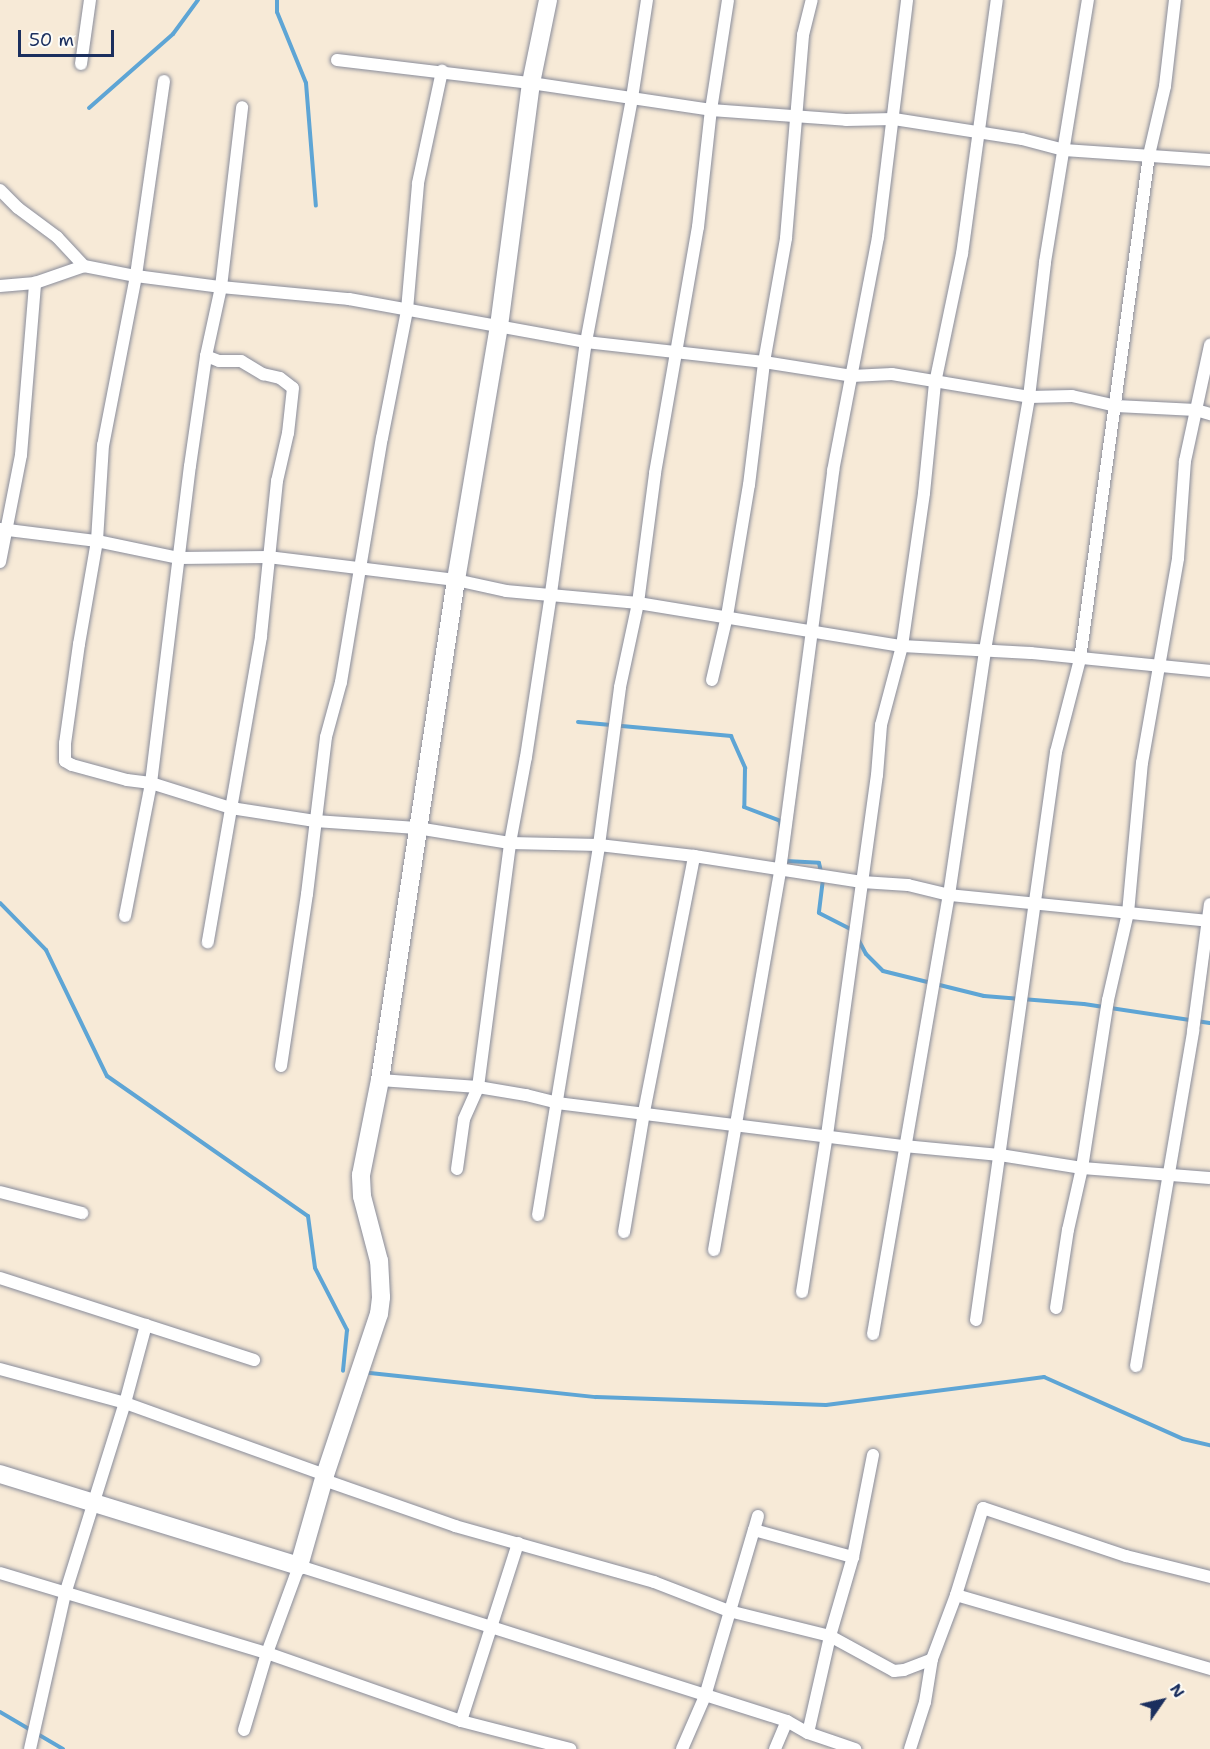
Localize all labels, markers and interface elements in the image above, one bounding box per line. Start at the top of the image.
scale bar [21,18,117,56]
text: 50 m [29,28,74,52]
north arrow [1132,1671,1192,1731]
text: N [1165,1680,1190,1702]

